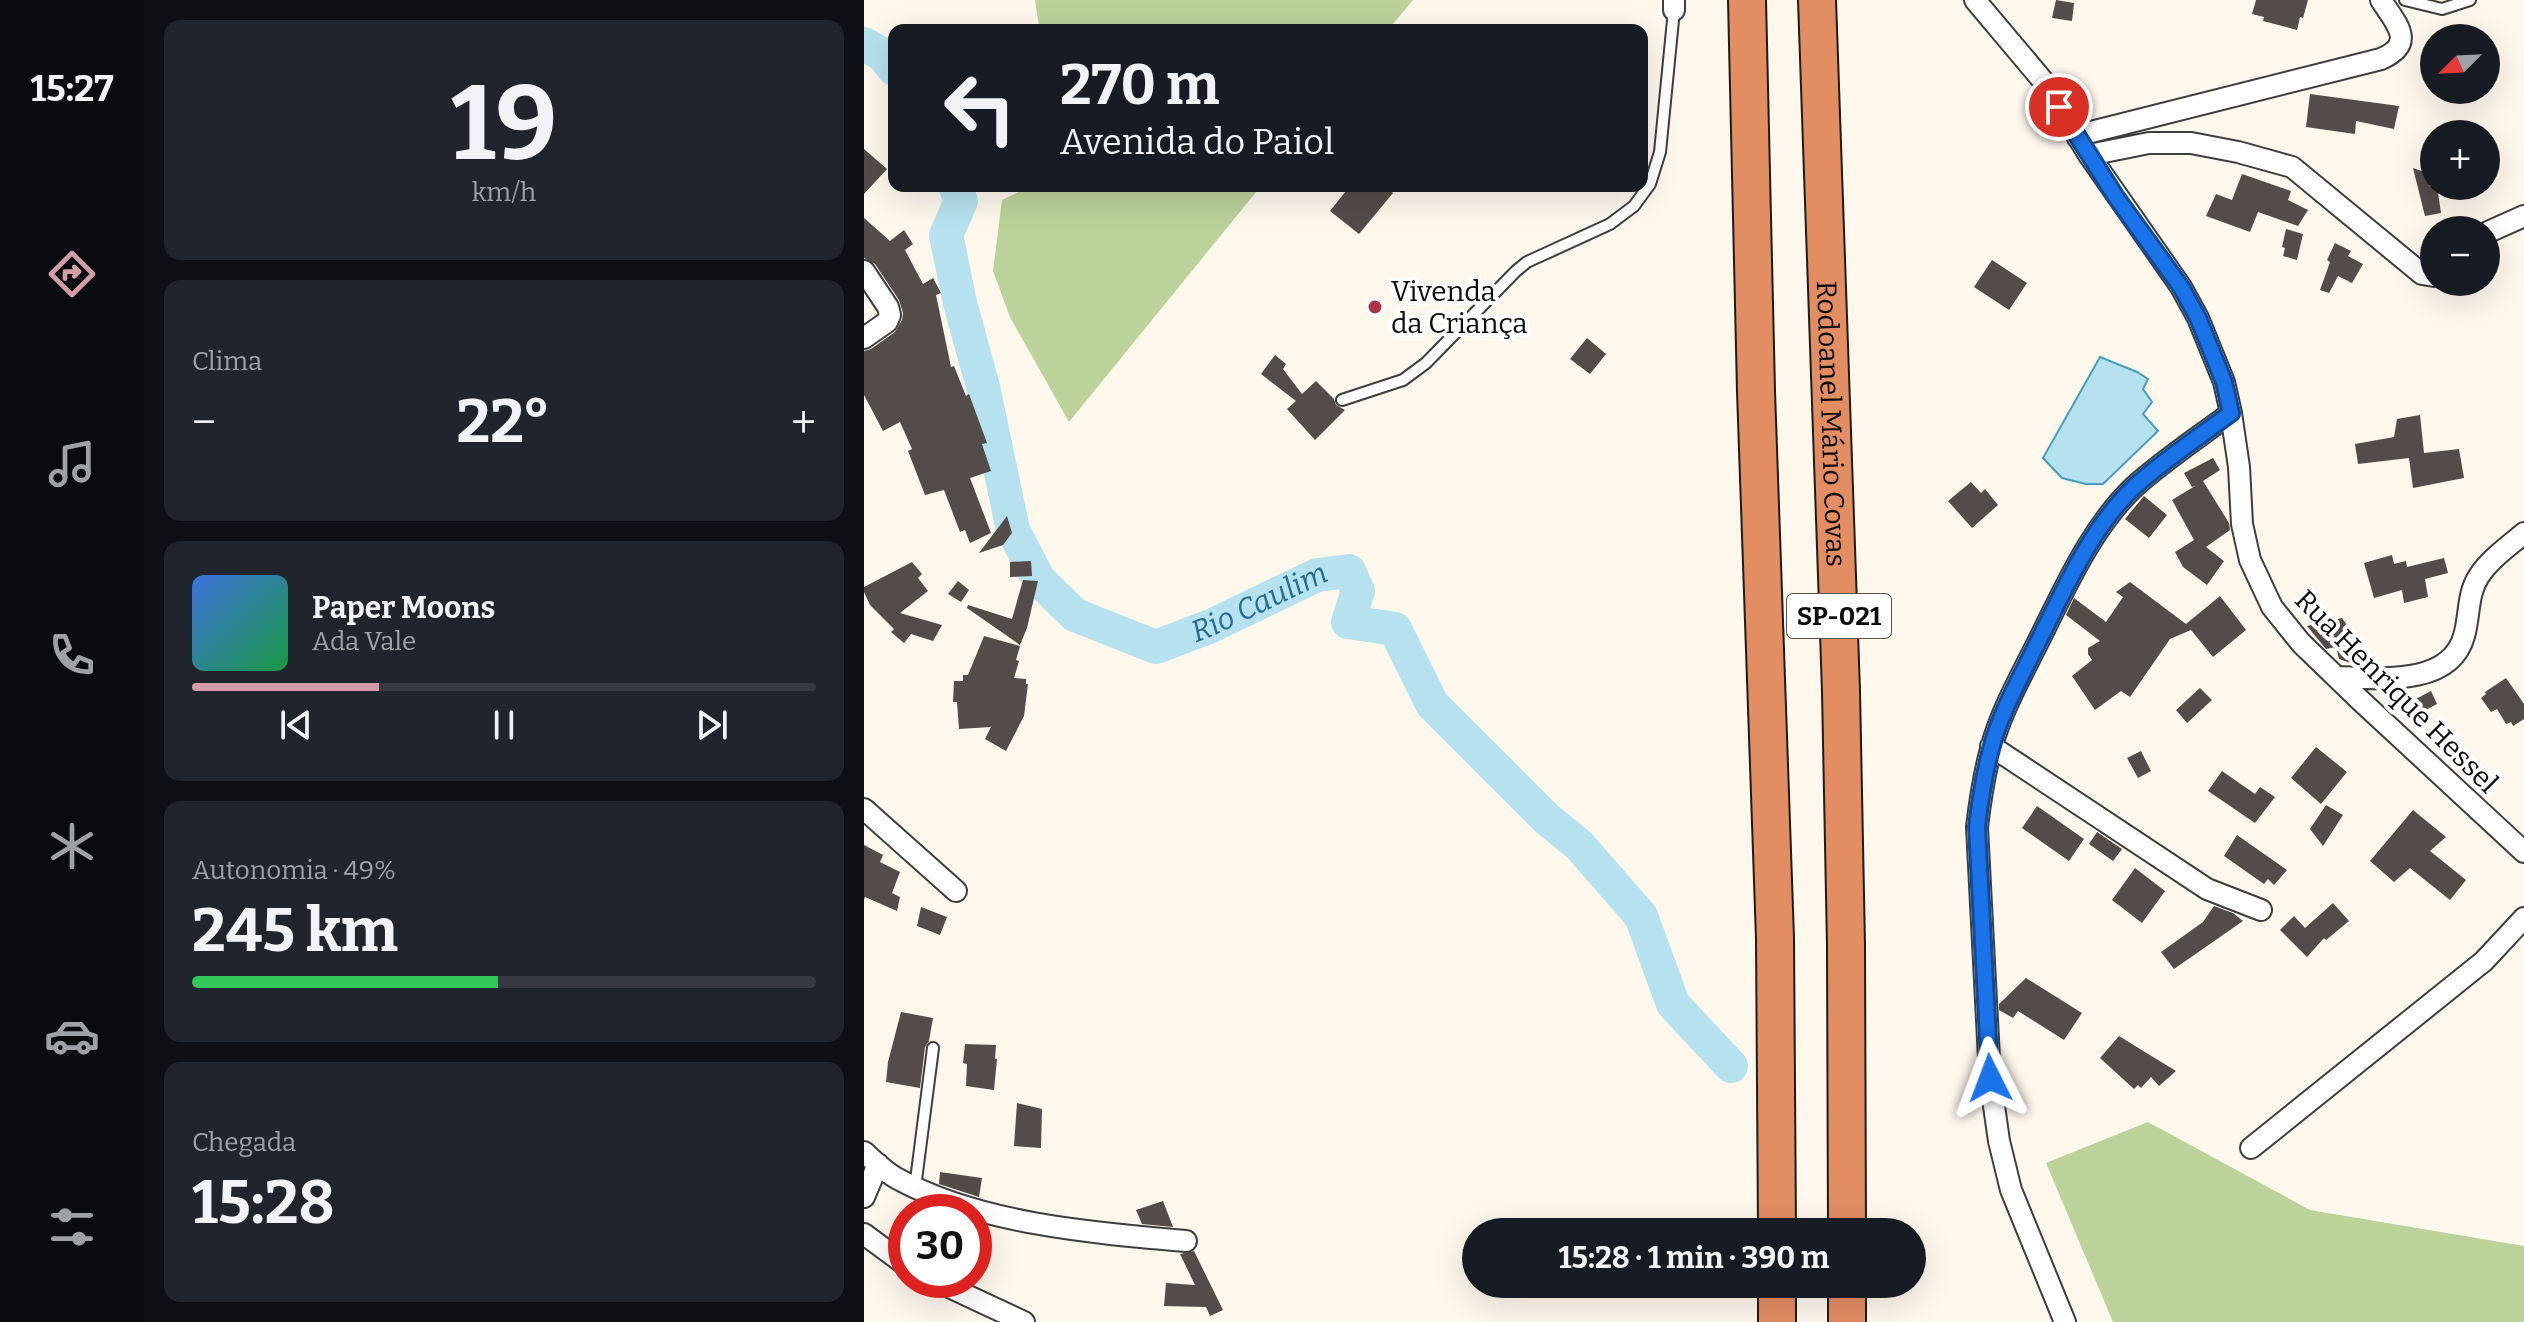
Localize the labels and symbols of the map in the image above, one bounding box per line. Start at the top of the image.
north arrow [2420,24,2500,104]
pin [2025,73,2093,141]
place label: Vivenda da Criança [1391,275,1528,340]
street label: Rodoanel Mário Covas [1810,280,1853,567]
marker: Vivenda da Criança [1366,298,1384,316]
water label: Rio Caulim [1186,555,1333,650]
street label: Rua Henrique Hessel [2288,583,2505,800]
road number: SP-021 [1787,594,1891,638]
position arrow [1948,1036,2032,1120]
speed limit sign: 30 [888,1194,992,1298]

